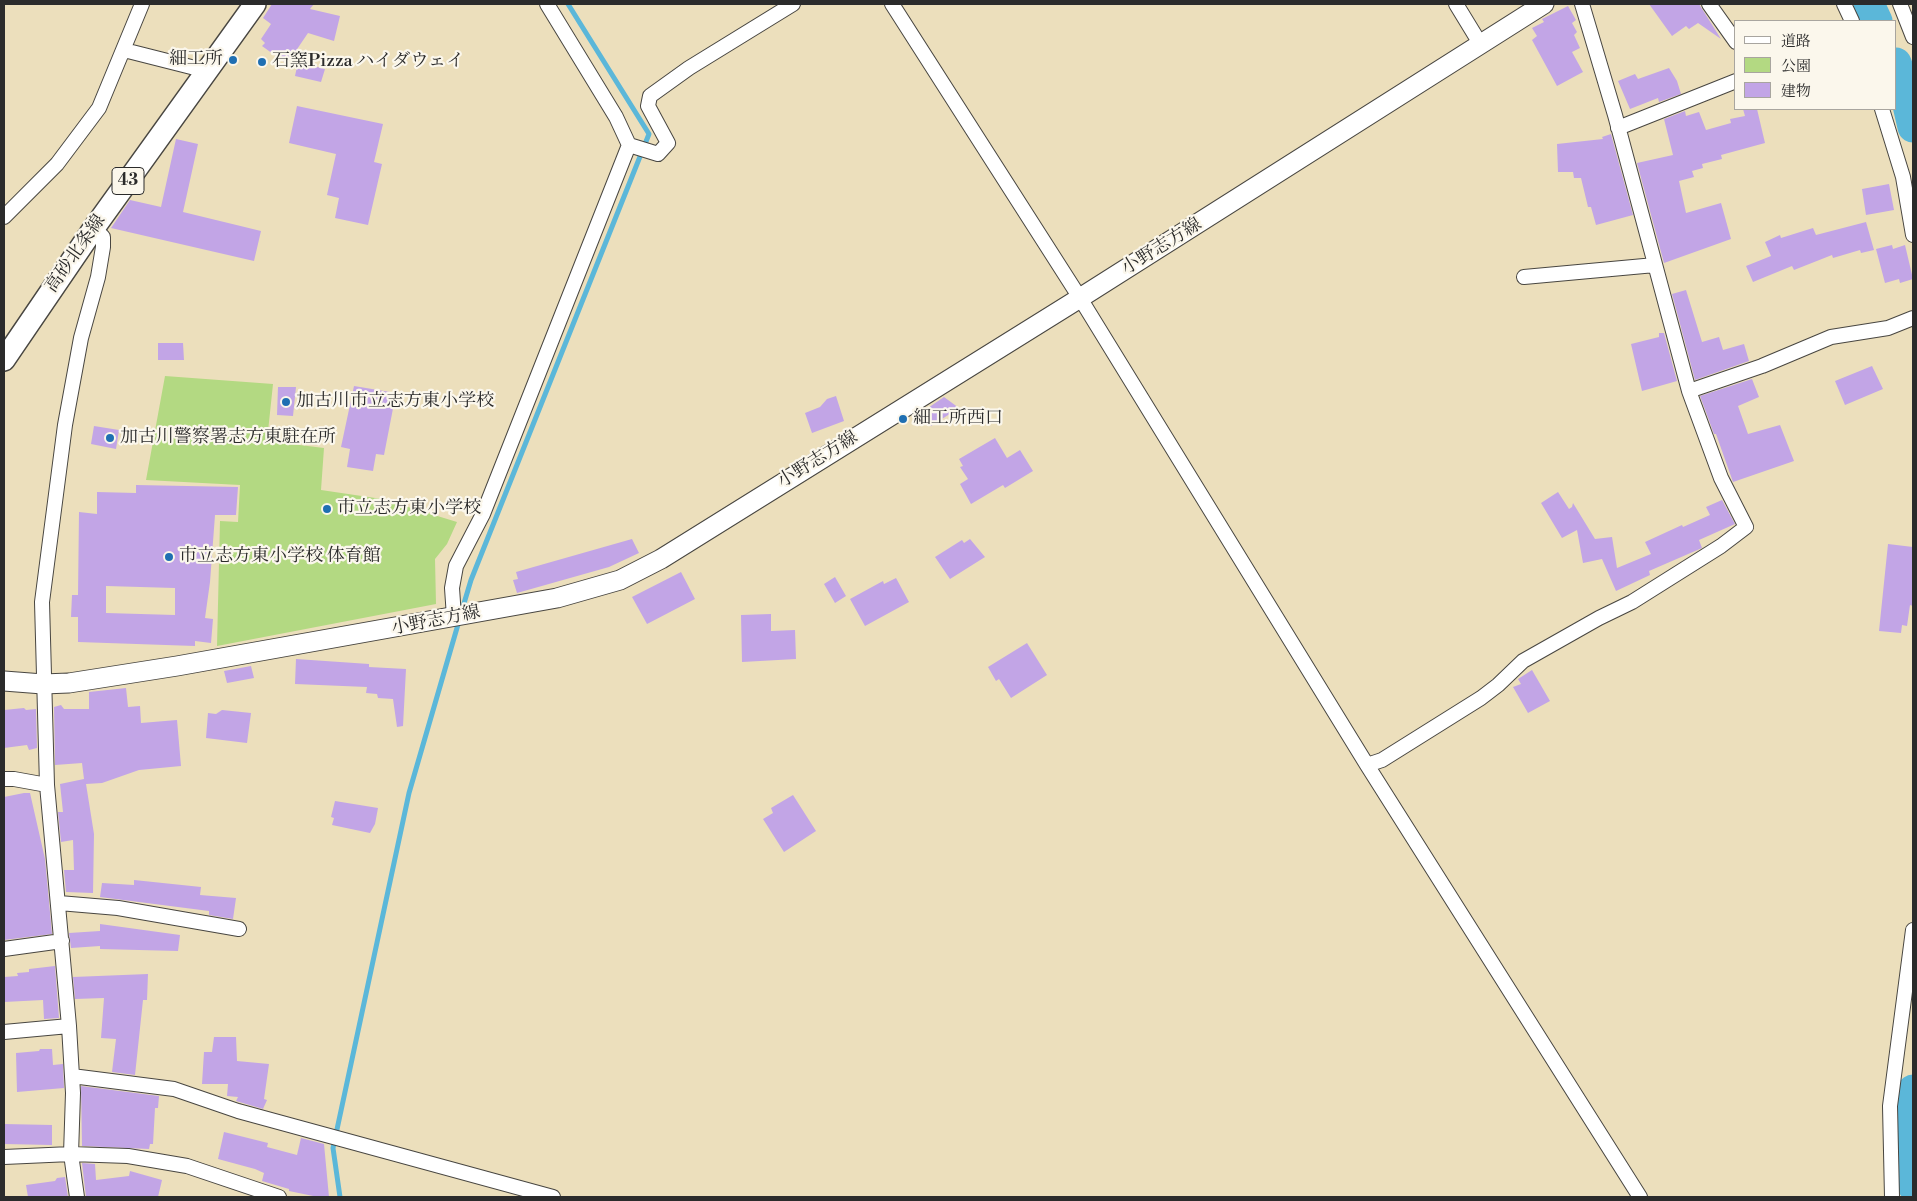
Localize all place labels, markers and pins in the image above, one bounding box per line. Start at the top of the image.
place label: 細工所 [169,49,223,71]
place label: 石窯Pizza ハイダウェイ [272,51,464,73]
marker: 細工所 [227,54,239,66]
marker: 石窯Pizza ハイダウェイ [256,56,268,68]
place label: 加古川市立志方東小学校 [296,391,494,413]
marker: 加古川市立志方東小学校 [280,396,292,408]
place label: 細工所西口 [913,408,1003,430]
marker: 細工所西口 [897,413,909,425]
place label: 加古川警察署志方東駐在所 [120,427,336,449]
marker: 加古川警察署志方東駐在所 [104,432,116,444]
place label: 市立志方東小学校 [337,498,481,520]
marker: 市立志方東小学校 [321,503,333,515]
place label: 市立志方東小学校 体育館 [179,546,381,568]
marker: 市立志方東小学校 体育館 [163,551,175,563]

